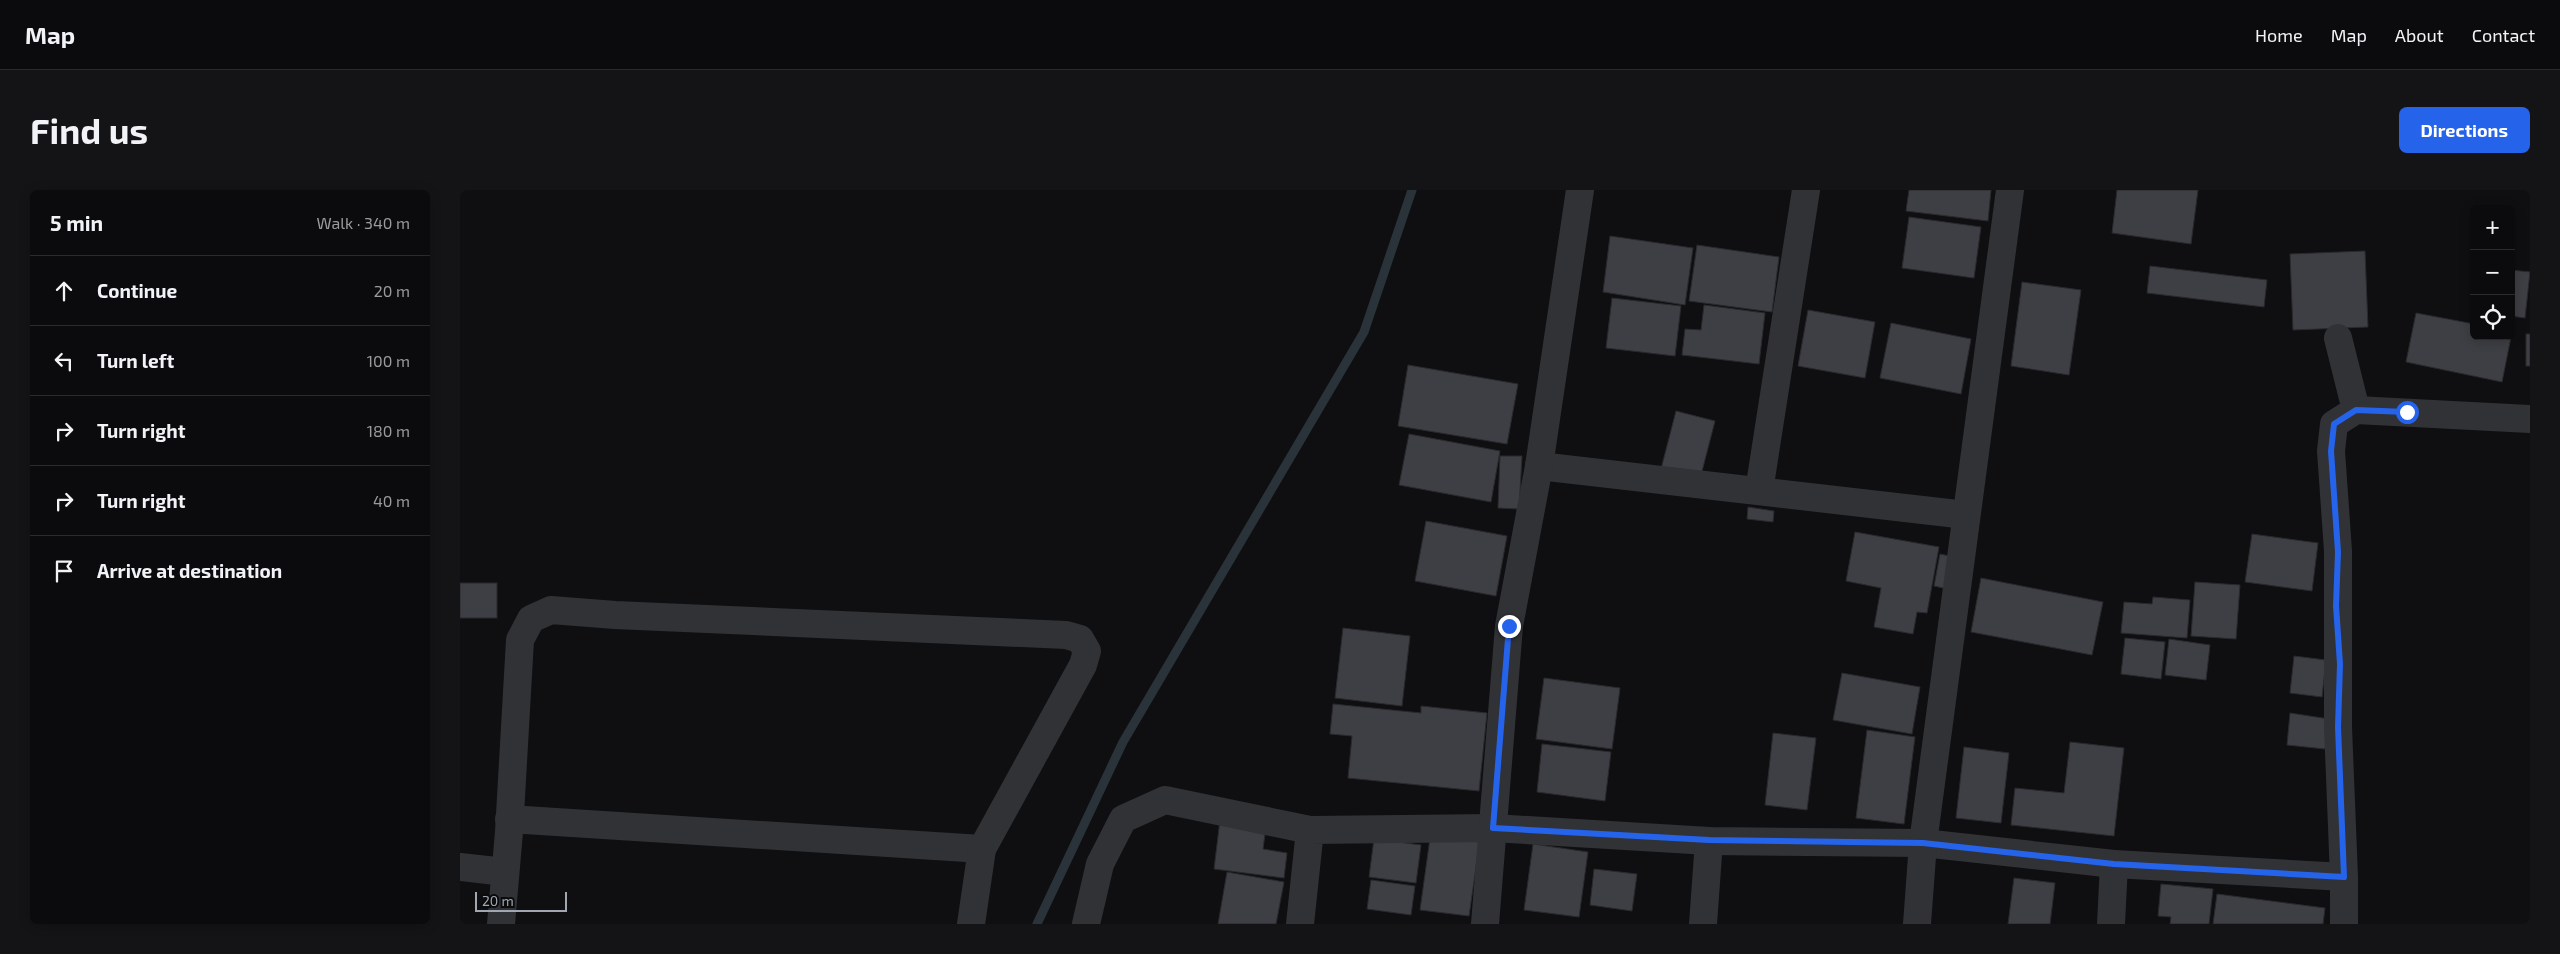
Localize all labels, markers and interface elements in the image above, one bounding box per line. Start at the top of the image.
text: Map [25,20,75,49]
text: Home [2255,24,2303,46]
text: Map [2331,24,2367,46]
text: About [2395,24,2444,46]
text: Contact [2472,24,2535,46]
button: Directions [2399,107,2530,153]
text: Find us [30,109,148,151]
map controls [2470,205,2515,340]
button: + [2470,205,2515,250]
text: 5 min [50,210,103,235]
text: Walk · 340 m [317,213,410,232]
button: − [2470,250,2515,295]
icon: ahead [50,277,78,305]
text: Continue [97,279,177,302]
text: 20 m [374,281,410,300]
button: locate [2470,295,2515,340]
icon: left [50,347,78,375]
text: Turn left [97,349,174,372]
text: 100 m [367,351,410,370]
route start [2396,401,2419,424]
icon: right [50,417,78,445]
text: Turn right [97,419,185,442]
text: 180 m [367,421,410,440]
icon: right [50,487,78,515]
text: Turn right [97,489,185,512]
text: 40 m [373,491,410,510]
icon: arrive [50,557,78,585]
text: Arrive at destination [97,559,282,582]
route end [1498,615,1521,638]
scale bar [475,889,568,912]
text: 20 m [482,892,514,909]

